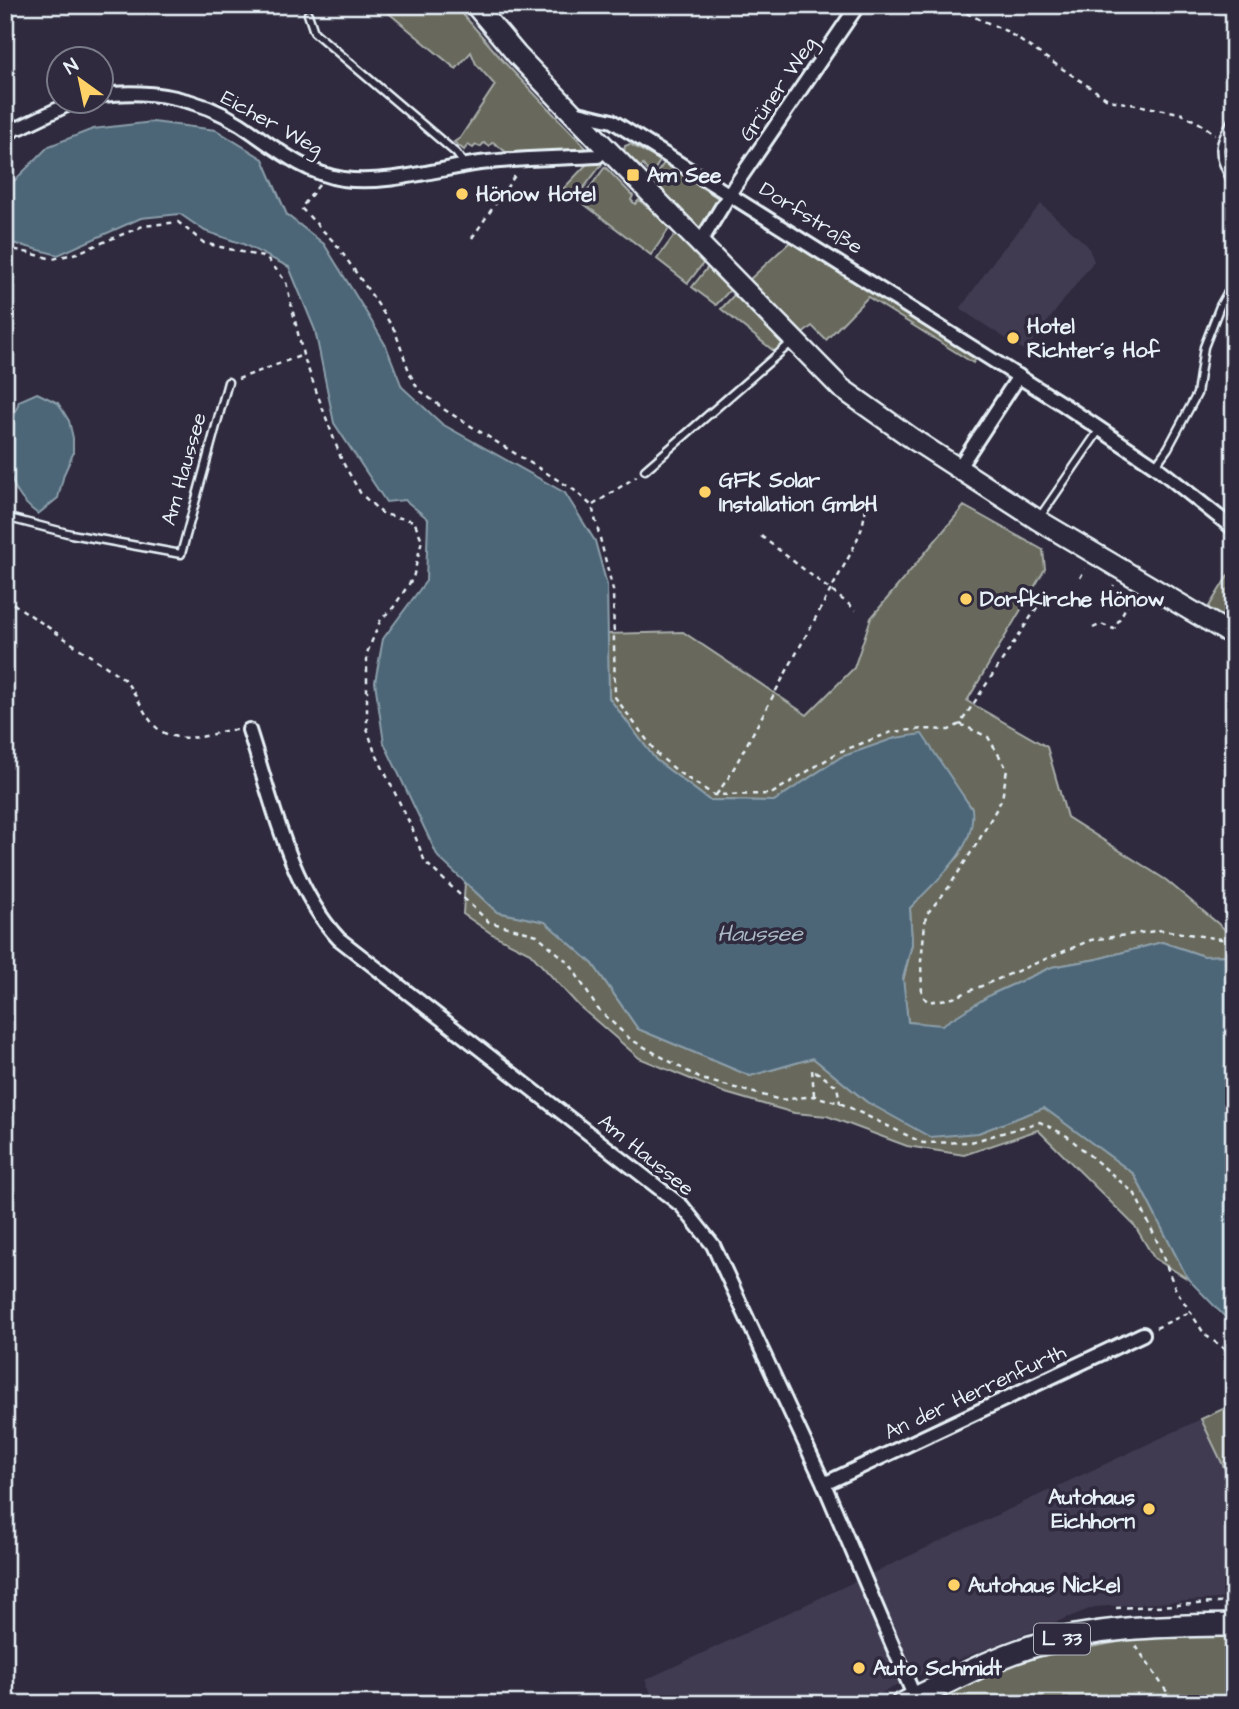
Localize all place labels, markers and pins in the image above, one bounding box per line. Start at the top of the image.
place label: Am See [647,161,722,190]
marker: Am See [625,167,641,183]
place label: Hönow Hotel [476,180,597,209]
marker: Hönow Hotel [454,186,470,202]
place label: Hotel Richter´s Hof [1027,312,1160,365]
marker: Hotel Richter´s Hof [1005,330,1021,346]
place label: GFK Solar Installation GmbH [719,466,878,519]
marker: GFK Solar Installation GmbH [697,484,713,500]
place label: Dorfkirche Hönow [980,585,1164,614]
marker: Dorfkirche Hönow [958,591,974,607]
place label: Autohaus Eichhorn [1048,1483,1135,1536]
marker: Autohaus Eichhorn [1141,1501,1157,1517]
place label: Autohaus Nickel [968,1571,1121,1600]
marker: Autohaus Nickel [946,1577,962,1593]
place label: Auto Schmidt [873,1654,1002,1683]
marker: Auto Schmidt [851,1660,867,1676]

